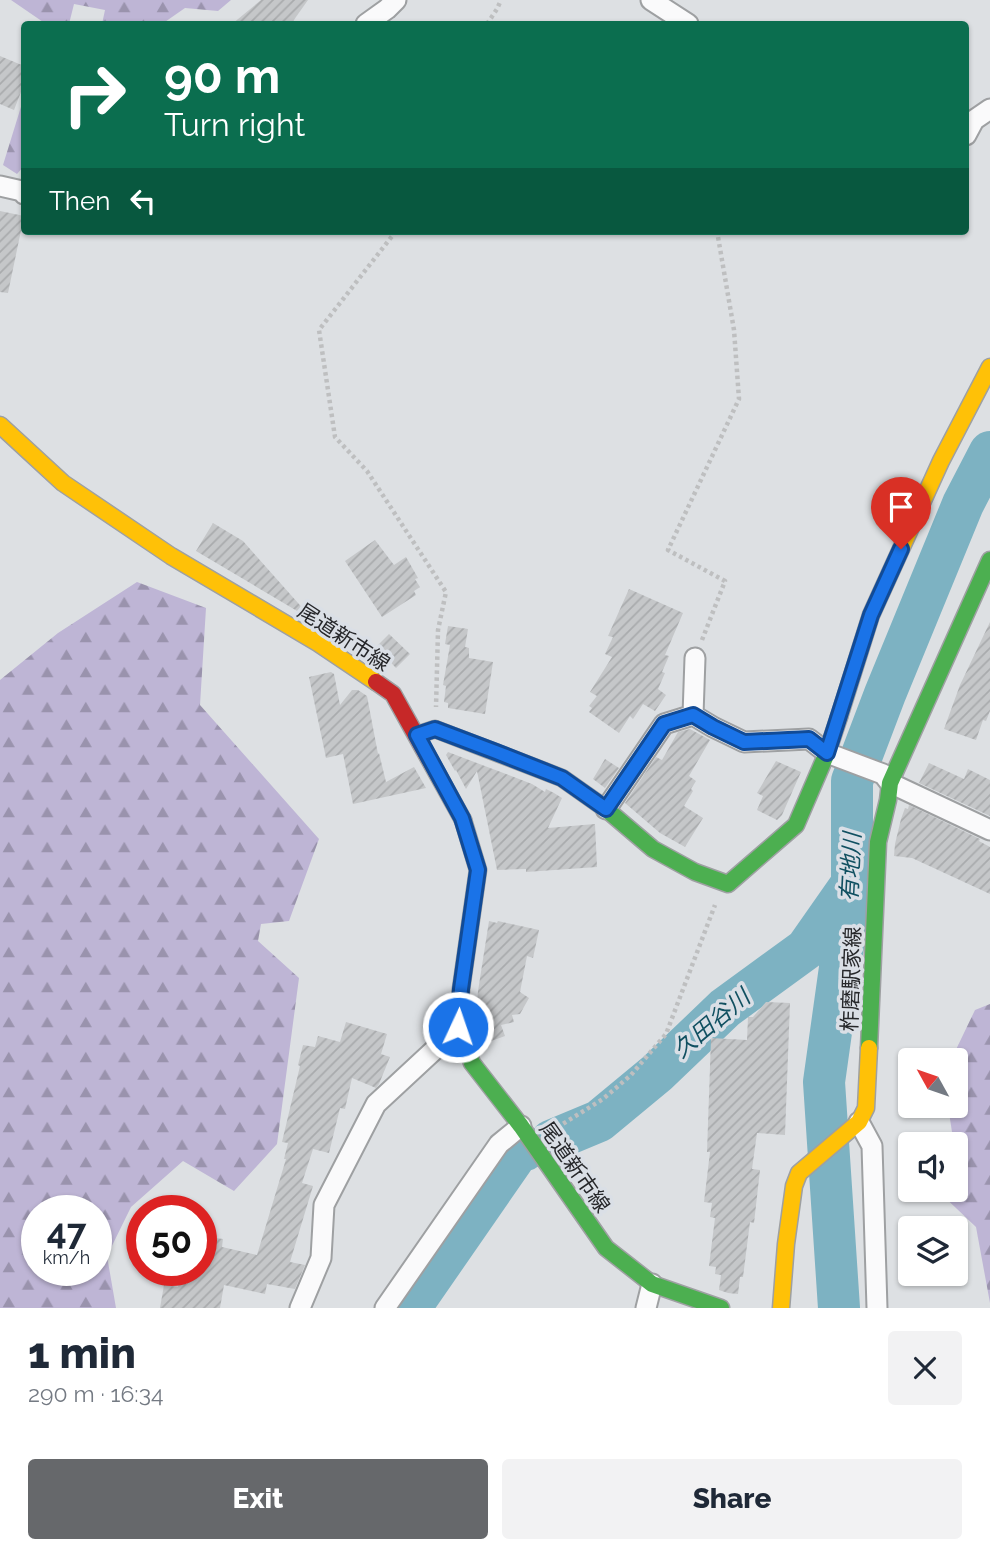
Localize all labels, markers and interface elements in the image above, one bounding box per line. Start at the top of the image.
text: 90 m [164,47,280,104]
icon: right [49,49,140,140]
text: Turn right [164,106,305,143]
icon: left [124,182,162,220]
text: Then [49,186,110,216]
pin [871,477,931,549]
icon: arrive [882,488,920,526]
street label: 尾道新市線 [293,598,395,676]
water label: 有地川 [835,829,865,902]
street label: 柞磨駅家線 [837,926,865,1032]
water label: 久田谷川 [667,981,757,1063]
position arrow [421,990,495,1064]
north arrow [898,1048,968,1118]
map controls [898,1048,968,1286]
street label: 尾道新市線 [535,1117,615,1217]
button: sound [898,1132,968,1202]
speed limit sign: 50 [126,1195,217,1286]
text: 47 [47,1211,86,1252]
button: layers [898,1216,968,1286]
text: km/h [43,1247,90,1268]
text: 1 min [28,1329,136,1378]
button: close [888,1331,962,1405]
text: 290 m · 16:34 [28,1380,164,1407]
button: Exit [28,1459,488,1539]
button: Share [502,1459,962,1539]

